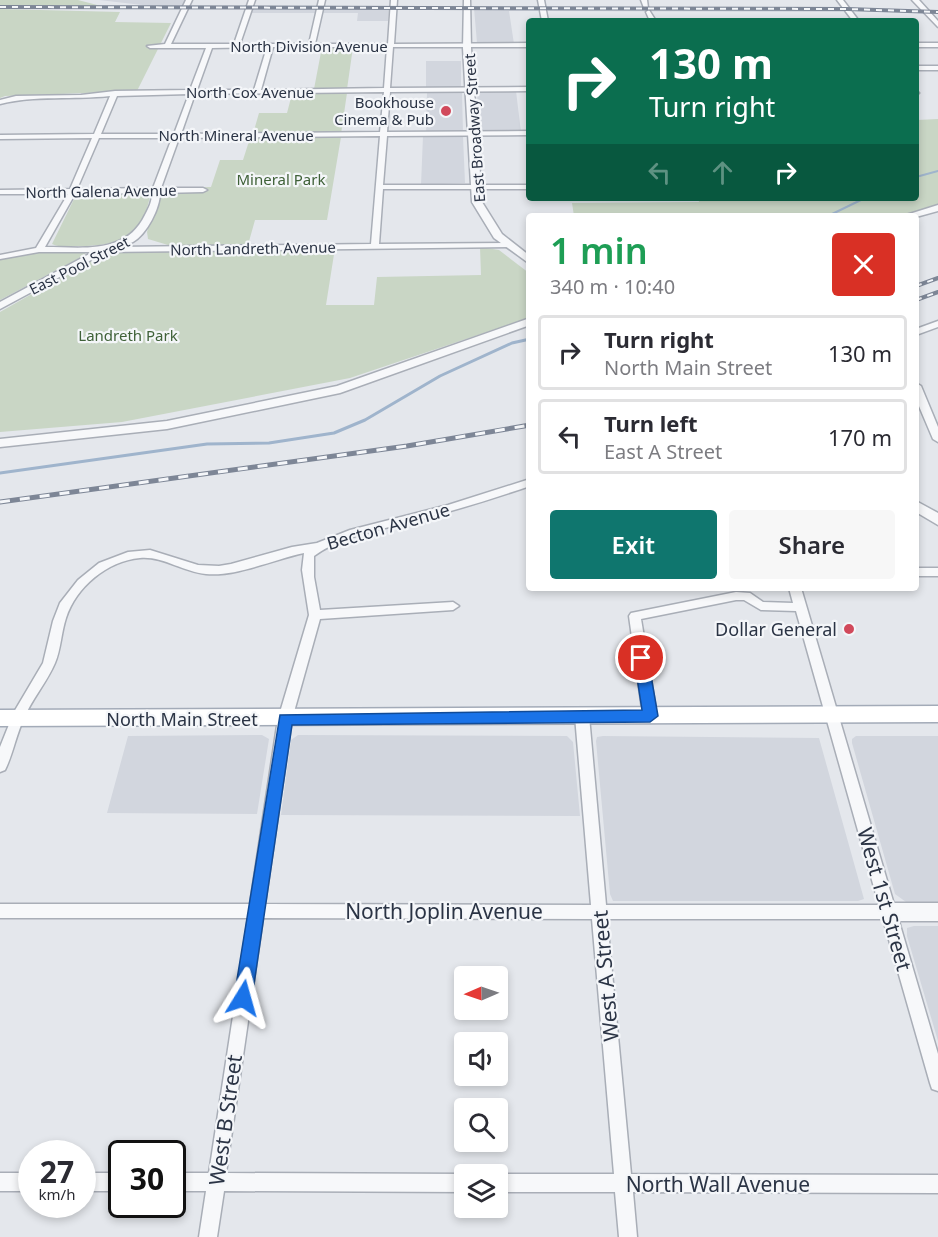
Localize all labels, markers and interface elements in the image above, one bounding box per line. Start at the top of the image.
text: 130 m [649,34,773,91]
street label: North Division Avenue [230,36,388,56]
icon: right [550,42,628,120]
street label: East Broadway Street [459,52,489,203]
street label: North Cox Avenue [186,82,314,102]
text: Turn right [649,88,775,125]
place label: Bookhouse Cinema & Pub [334,92,434,129]
marker: Bookhouse Cinema & Pub [439,104,453,118]
street label: North Mineral Avenue [158,125,314,145]
icon: left [643,156,676,189]
icon: ahead [706,156,739,189]
icon: right [769,156,802,189]
park label: Mineral Park [237,169,325,189]
street label: North Galena Avenue [25,180,177,202]
text: 1 min [550,226,648,275]
street label: East Pool Street [25,231,133,299]
button: close [832,233,895,296]
street label: North Landreth Avenue [170,237,336,259]
text: 340 m · 10:40 [550,273,675,300]
text: Turn right [604,324,714,354]
park label: Landreth Park [78,325,178,345]
icon: right [553,336,586,369]
text: 130 m [828,338,892,368]
text: North Main Street [604,354,772,381]
text: Turn left [604,408,698,438]
icon: left [553,420,586,453]
text: 170 m [828,422,892,452]
text: East A Street [604,438,722,465]
street label: Becton Avenue [324,497,452,555]
button: Exit [550,510,717,579]
button: Share [729,510,895,579]
place label: Dollar General [715,617,837,641]
marker: Dollar General [842,622,856,636]
pin [615,632,666,683]
icon: arrive [624,641,657,674]
street label: North Main Street [106,707,258,731]
street label: West 1st Street [851,824,919,974]
street label: North Joplin Avenue [345,897,543,925]
street label: West A Street [585,909,625,1043]
position arrow [211,966,275,1030]
north arrow [454,966,508,1020]
map controls [454,966,508,1218]
button: sound [454,1032,508,1086]
street label: West B Street [202,1052,248,1187]
button: search [454,1098,508,1152]
speed limit sign: 30 [108,1140,186,1218]
text: 27 [40,1151,74,1192]
button: layers [454,1164,508,1218]
street label: North Wall Avenue [626,1170,810,1198]
text: km/h [39,1184,75,1204]

